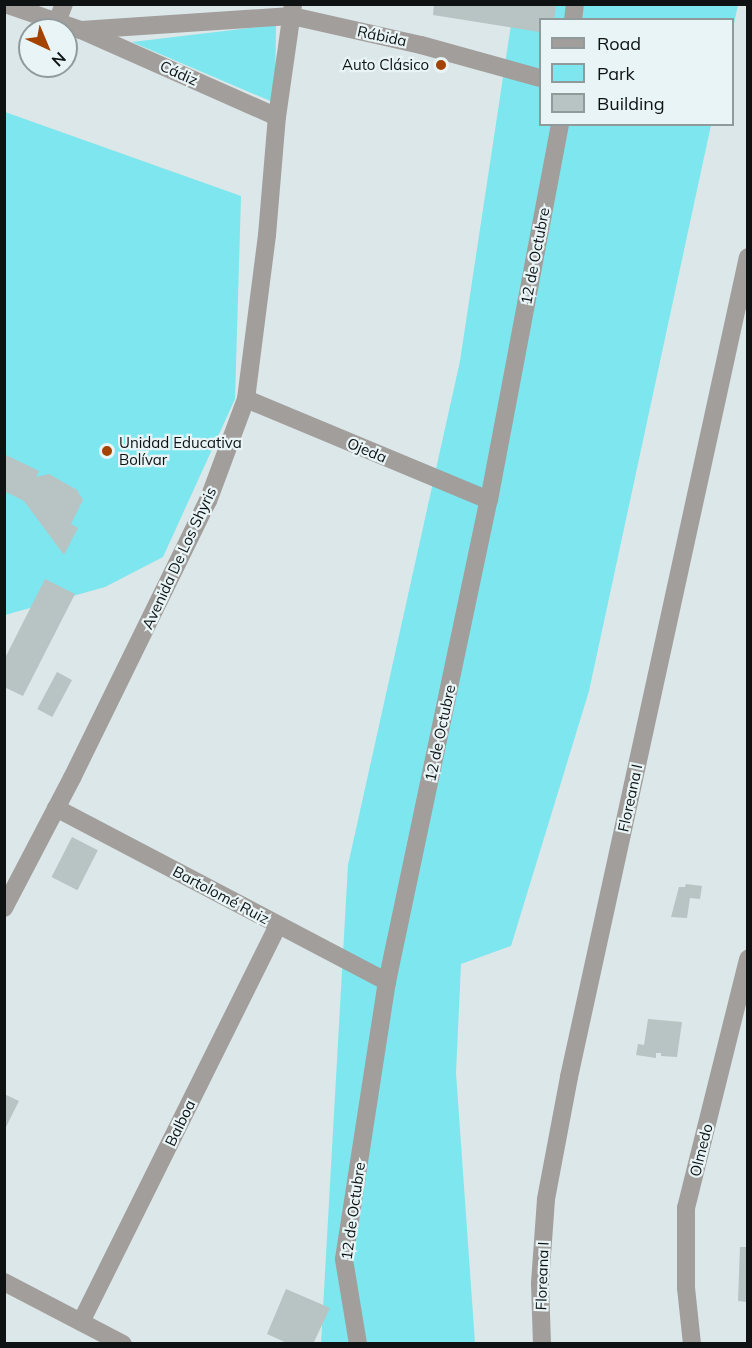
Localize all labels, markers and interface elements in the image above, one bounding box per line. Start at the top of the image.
north arrow [18,18,78,78]
legend [539,18,734,126]
street label: Rábida [356,22,408,50]
text: Road [597,32,641,55]
text: N [48,48,70,71]
place label: Auto Clásico [342,56,429,74]
street label: Cádiz [157,57,201,89]
marker: Auto Clásico [434,58,448,72]
text: Park [597,62,635,85]
text: Building [597,92,665,115]
street label: 12 de Octubre [517,206,553,306]
place label: Unidad Educativa Bolívar [119,433,242,468]
street label: Ojeda [344,434,390,466]
marker: Unidad Educativa Bolívar [100,444,114,458]
street label: Avenida De Los Shyris [138,484,220,632]
street label: 12 de Octubre [421,683,459,783]
street label: Floreana I [614,763,646,833]
street label: Bartolomé Ruiz [170,862,272,928]
street label: Balboa [161,1097,199,1149]
street label: Olmedo [686,1122,716,1178]
street label: 12 de Octubre [337,1161,369,1261]
street label: Floreana I [532,1241,552,1311]

